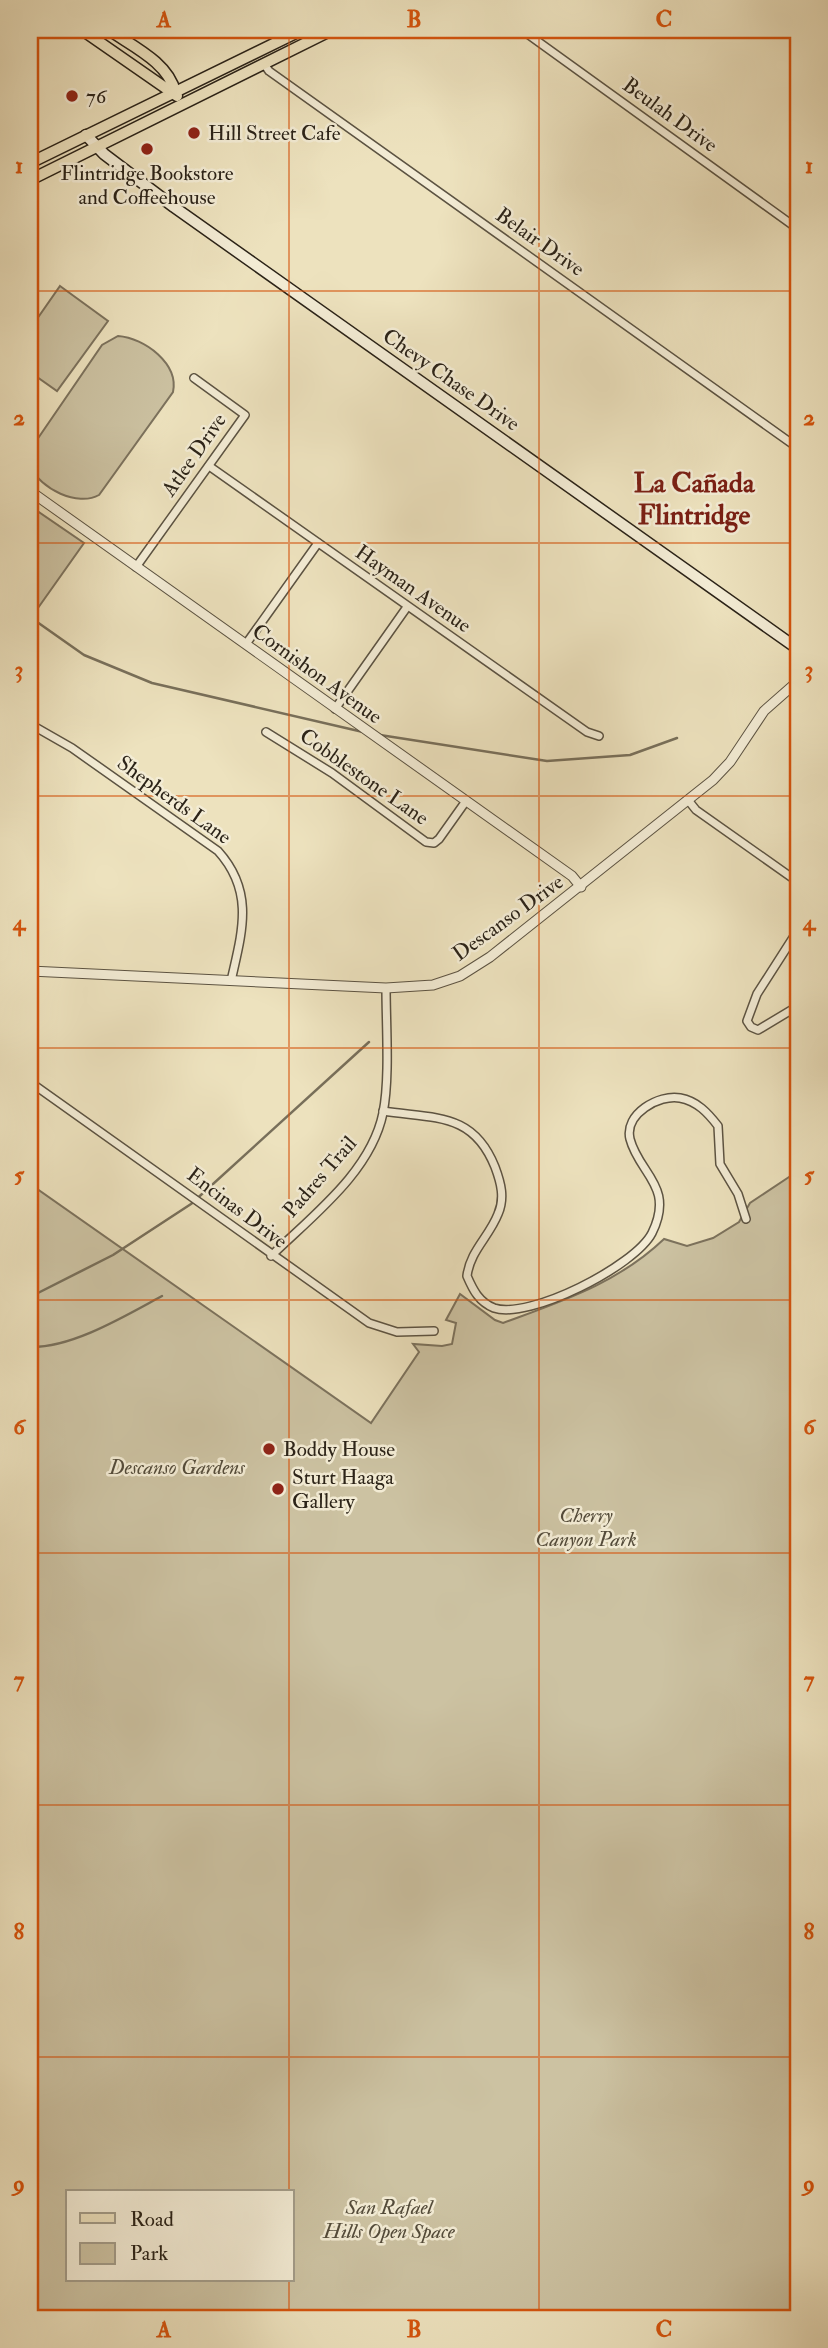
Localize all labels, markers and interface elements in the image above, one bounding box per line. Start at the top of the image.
text: A [156,5,172,34]
text: B [406,5,422,34]
text: C [656,5,672,34]
street label: Beulah Drive [617,71,723,159]
place label: 76 [86,83,108,110]
marker: 76 [64,88,80,104]
place label: Hill Street Cafe [208,120,341,147]
marker: Hill Street Cafe [186,125,202,141]
marker: Flintridge Bookstore and Coffeehouse [139,141,155,157]
text: 1 [15,151,23,180]
text: 1 [805,151,813,180]
place label: Flintridge Bookstore and Coffeehouse [60,160,234,211]
street label: Belair Drive [490,202,590,283]
street label: Chevy Chase Drive [377,323,525,437]
text: 2 [13,403,25,432]
text: 2 [803,403,815,432]
street label: Atlee Drive [155,408,233,503]
district label: La Cañada Flintridge [634,466,756,533]
street label: Hayman Avenue [350,539,477,639]
street label: Cornishon Avenue [247,618,387,730]
text: 3 [15,655,23,684]
text: 3 [805,655,813,684]
street label: Cobblestone Lane [294,722,434,832]
street label: Shepherds Lane [112,749,237,851]
street label: Descanso Drive [447,869,569,967]
text: 4 [12,908,27,937]
text: 4 [802,908,817,937]
street label: Padres Trail [277,1130,363,1223]
text: 5 [14,1160,25,1189]
text: 5 [804,1160,815,1189]
street label: Encinas Drive [181,1161,293,1255]
text: 6 [13,1412,27,1441]
text: 6 [803,1412,817,1441]
place label: Boddy House [283,1436,395,1463]
marker: Boddy House [261,1441,277,1457]
park label: Descanso Gardens [108,1454,246,1481]
place label: Sturt Haaga Gallery [292,1464,394,1515]
marker: Sturt Haaga Gallery [270,1481,286,1497]
park label: Cherry Canyon Park [535,1502,637,1553]
text: 7 [14,1665,25,1694]
text: 7 [804,1665,815,1694]
text: 8 [14,1917,25,1946]
text: 8 [804,1917,815,1946]
text: 9 [11,2169,25,2198]
text: 9 [801,2169,815,2198]
legend [66,2190,294,2282]
park label: San Rafael Hills Open Space [322,2194,456,2245]
text: Road [130,2206,175,2233]
text: Park [130,2240,168,2267]
text: A [156,2315,172,2344]
text: B [406,2315,422,2344]
text: C [656,2315,672,2344]

